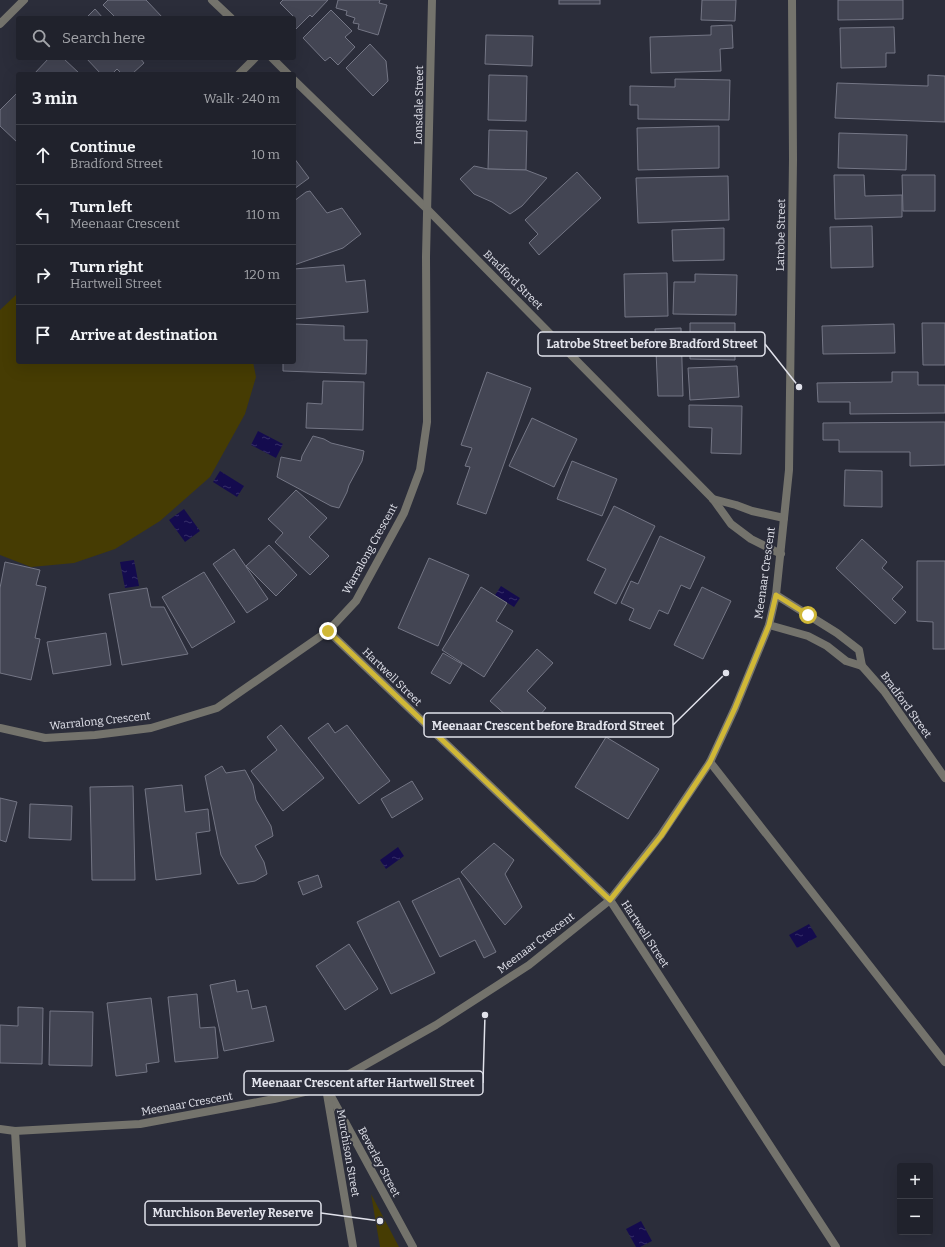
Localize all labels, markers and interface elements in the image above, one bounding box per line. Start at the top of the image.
search box [16,16,296,60]
icon: search [30,27,52,49]
text: Search here [62,29,145,47]
street label: Lonsdale Street [412,65,426,145]
text: 3 min [32,88,77,109]
text: Walk · 240 m [204,91,280,106]
text: Continue [70,138,136,156]
icon: ahead [32,144,54,166]
text: 10 m [251,147,280,162]
text: Bradford Street [70,156,163,171]
text: Turn left [70,198,132,216]
street label: Latrobe Street [774,199,788,271]
icon: left [32,204,54,226]
text: 110 m [246,207,280,222]
text: Meenaar Crescent [70,216,180,231]
street label: Bradford Street [481,248,545,312]
text: Turn right [70,258,143,276]
icon: right [32,264,54,286]
text: 120 m [244,267,280,282]
text: Hartwell Street [70,276,162,291]
icon: arrive [32,324,54,346]
text: Arrive at destination [70,326,217,344]
callout: Latrobe Street before Bradford Street [538,332,765,356]
text: Latrobe Street before Bradford Street [546,337,758,351]
street label: Warralong Crescent [340,501,400,597]
street label: Meenaar Crescent [752,526,778,620]
route start [799,606,817,624]
route end [319,622,337,640]
street label: Hartwell Street [360,645,424,709]
street label: Bradford Street [878,669,934,741]
street label: Warralong Crescent [49,709,151,733]
callout: Meenaar Crescent before Bradford Street [424,713,673,737]
text: Meenaar Crescent before Bradford Street [432,719,664,733]
street label: Hartwell Street [618,898,672,970]
street label: Meenaar Crescent [495,910,577,976]
callout: Meenaar Crescent after Hartwell Street [244,1071,483,1095]
text: Meenaar Crescent after Hartwell Street [252,1076,475,1090]
street label: Meenaar Crescent [140,1090,234,1118]
street label: Murchison Street [334,1108,362,1198]
street label: Beverley Street [355,1125,403,1199]
map controls [897,1163,933,1235]
button: + [897,1163,933,1199]
button: − [897,1199,933,1235]
callout: Murchison Beverley Reserve [145,1201,321,1225]
text: Murchison Beverley Reserve [153,1206,314,1220]

